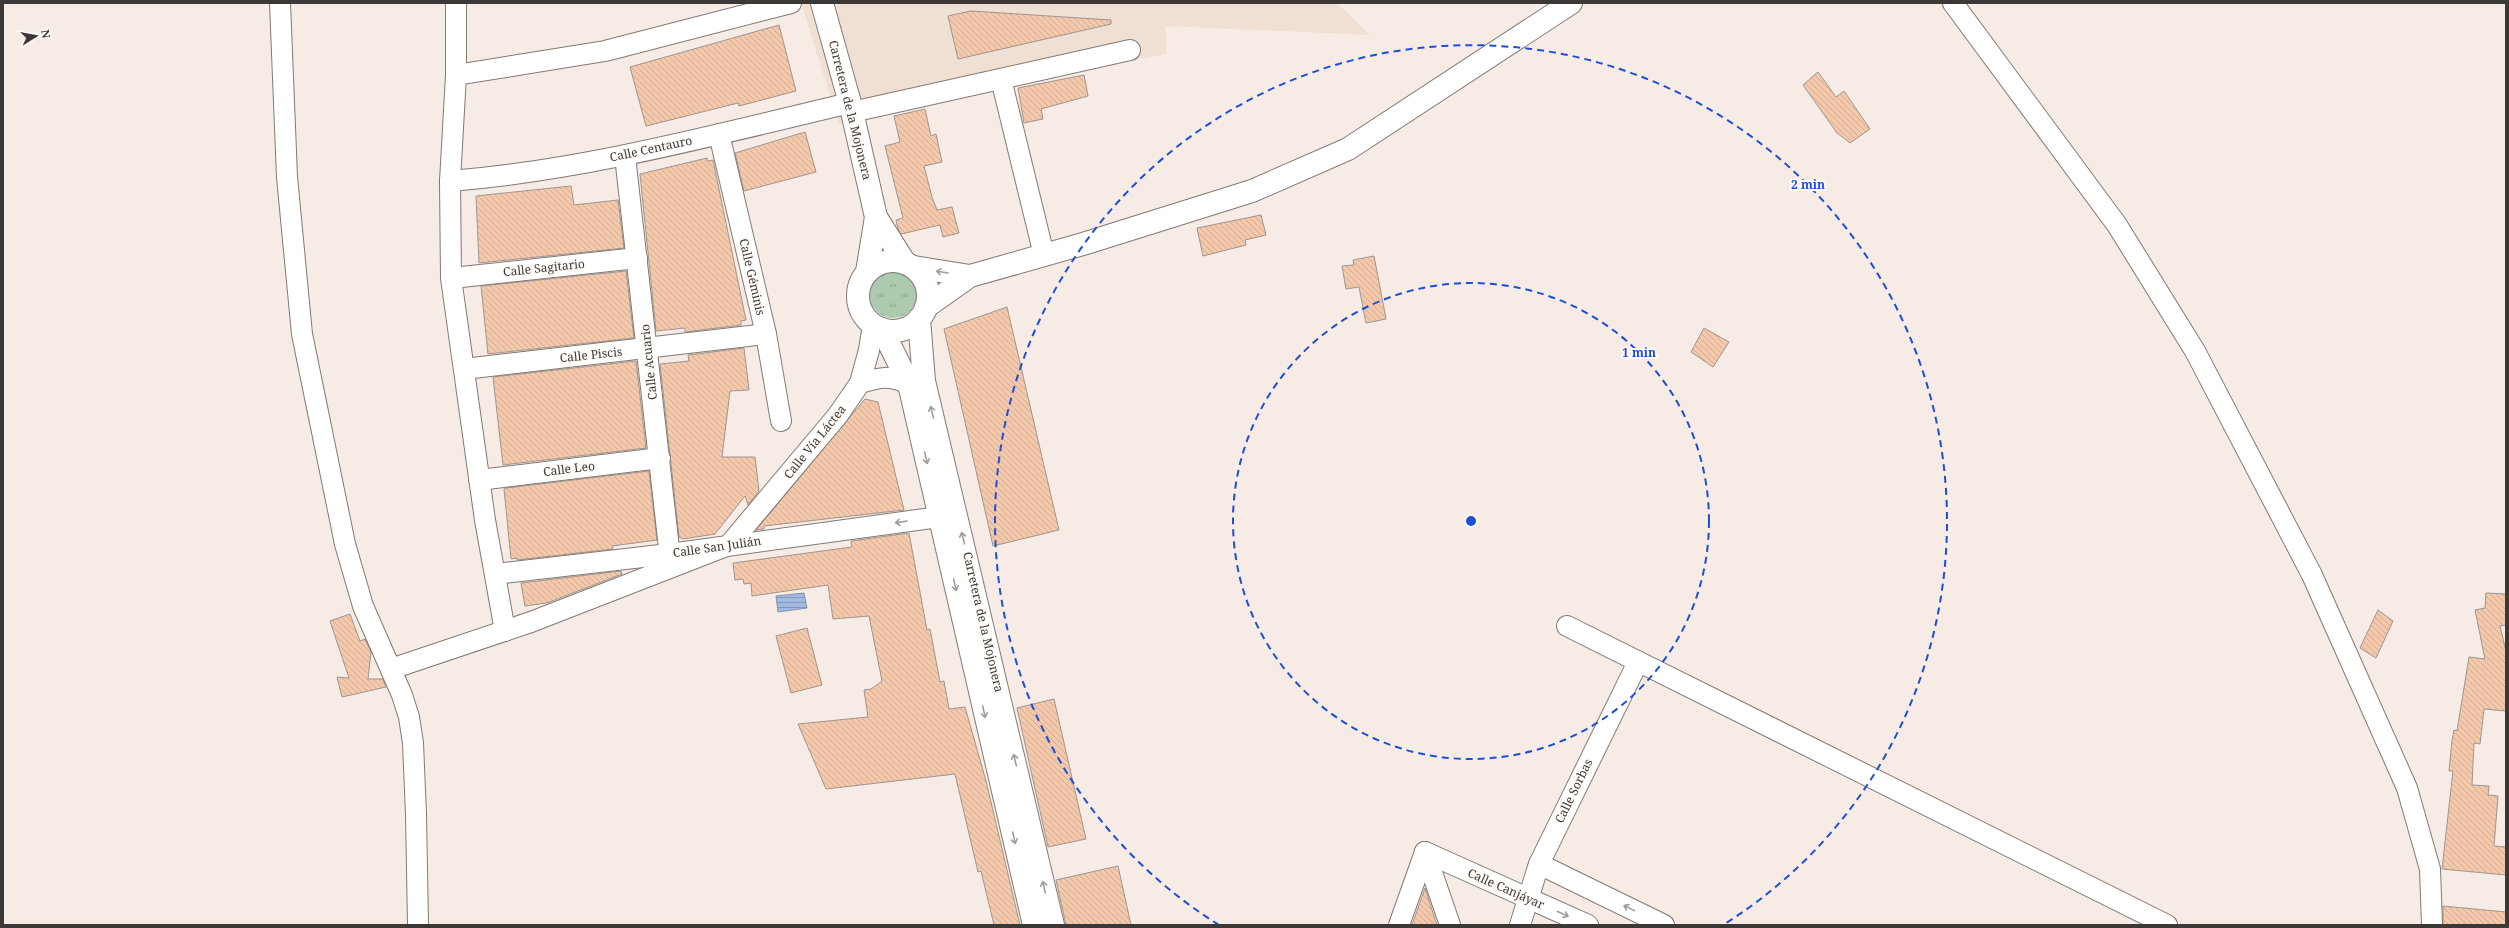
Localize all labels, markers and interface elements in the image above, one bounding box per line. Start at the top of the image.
north arrow [16,16,56,56]
text: N [38,28,55,40]
street label: Carretera de la Mojonera [825,38,876,182]
street label: Calle Centauro [608,131,694,166]
text: 2 min [1791,176,1825,193]
street label: Calle Géminis [735,237,770,317]
street label: Calle Sagitario [502,255,586,280]
one-way arrow [936,268,949,276]
street label: Calle Acuario [636,323,661,401]
street label: Calle Piscis [559,343,623,366]
text: 1 min [1622,344,1656,361]
street label: Calle Vía Láctea [780,401,850,482]
one-way arrow [928,406,935,419]
one-way arrow [922,452,930,465]
street label: Calle Leo [542,457,596,480]
centre of rings [1464,514,1478,528]
one-way arrow [895,518,908,526]
street label: Calle San Julián [672,532,763,561]
one-way arrow [959,532,966,545]
street label: Carretera de la Mojonera [959,550,1008,694]
one-way arrow [952,578,960,591]
one-way arrow [981,705,989,718]
one-way arrow [1010,754,1018,767]
street label: Calle Sorbas [1551,756,1596,826]
one-way arrow [1010,831,1018,844]
street label: Calle Canjáyar [1465,864,1548,913]
one-way arrow [1040,881,1048,894]
one-way arrow [1623,904,1635,911]
one-way arrow [1557,911,1569,918]

